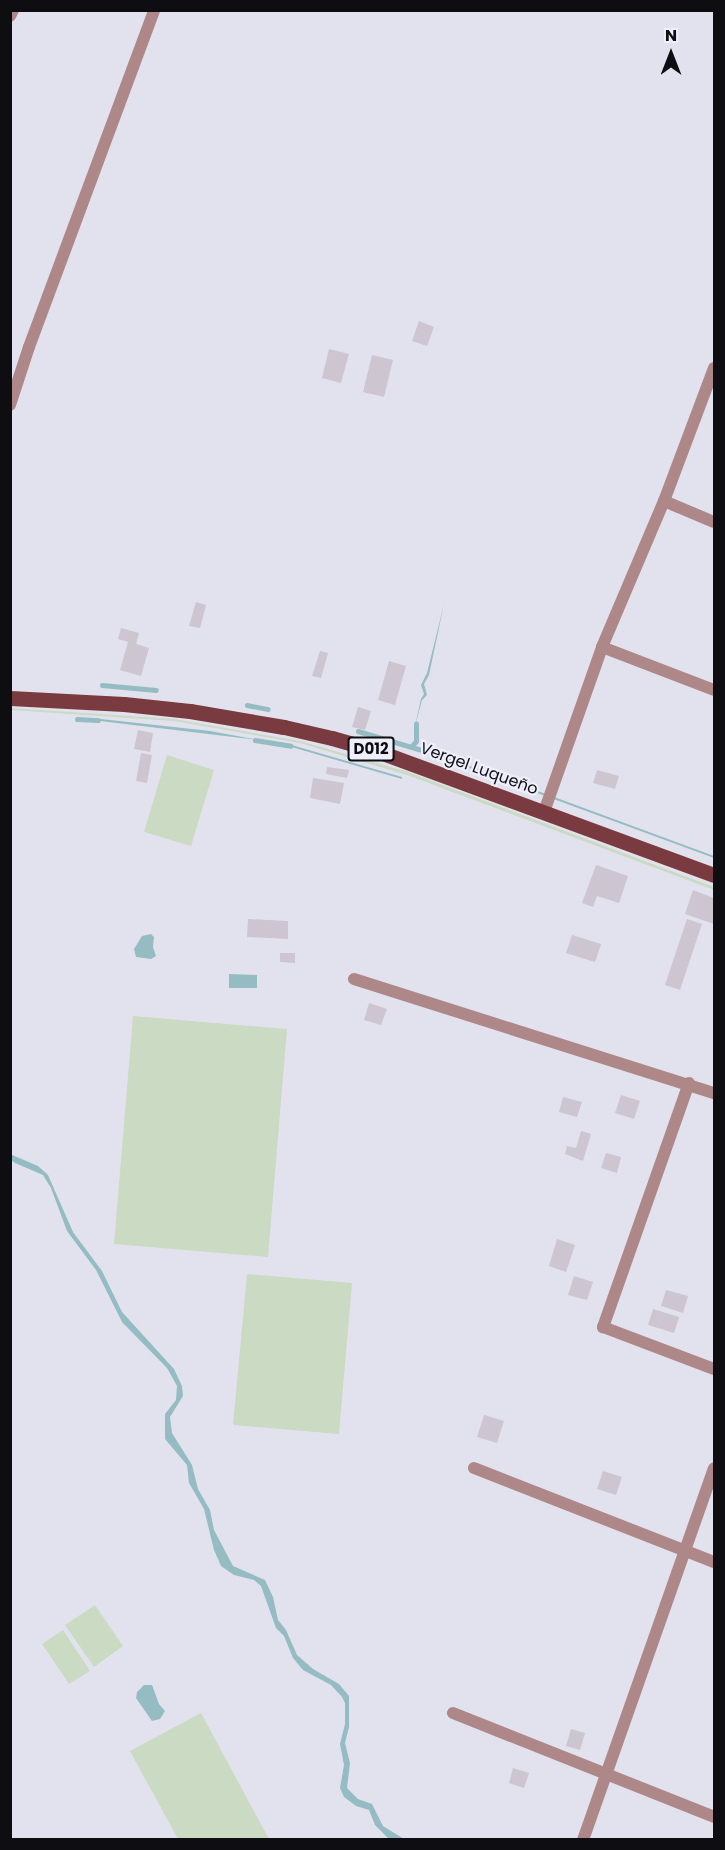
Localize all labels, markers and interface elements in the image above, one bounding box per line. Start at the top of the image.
north arrow [641,24,701,84]
text: N [665,24,677,47]
road number: D012 [347,737,395,761]
street label: Vergel Luqueño [417,739,541,799]

